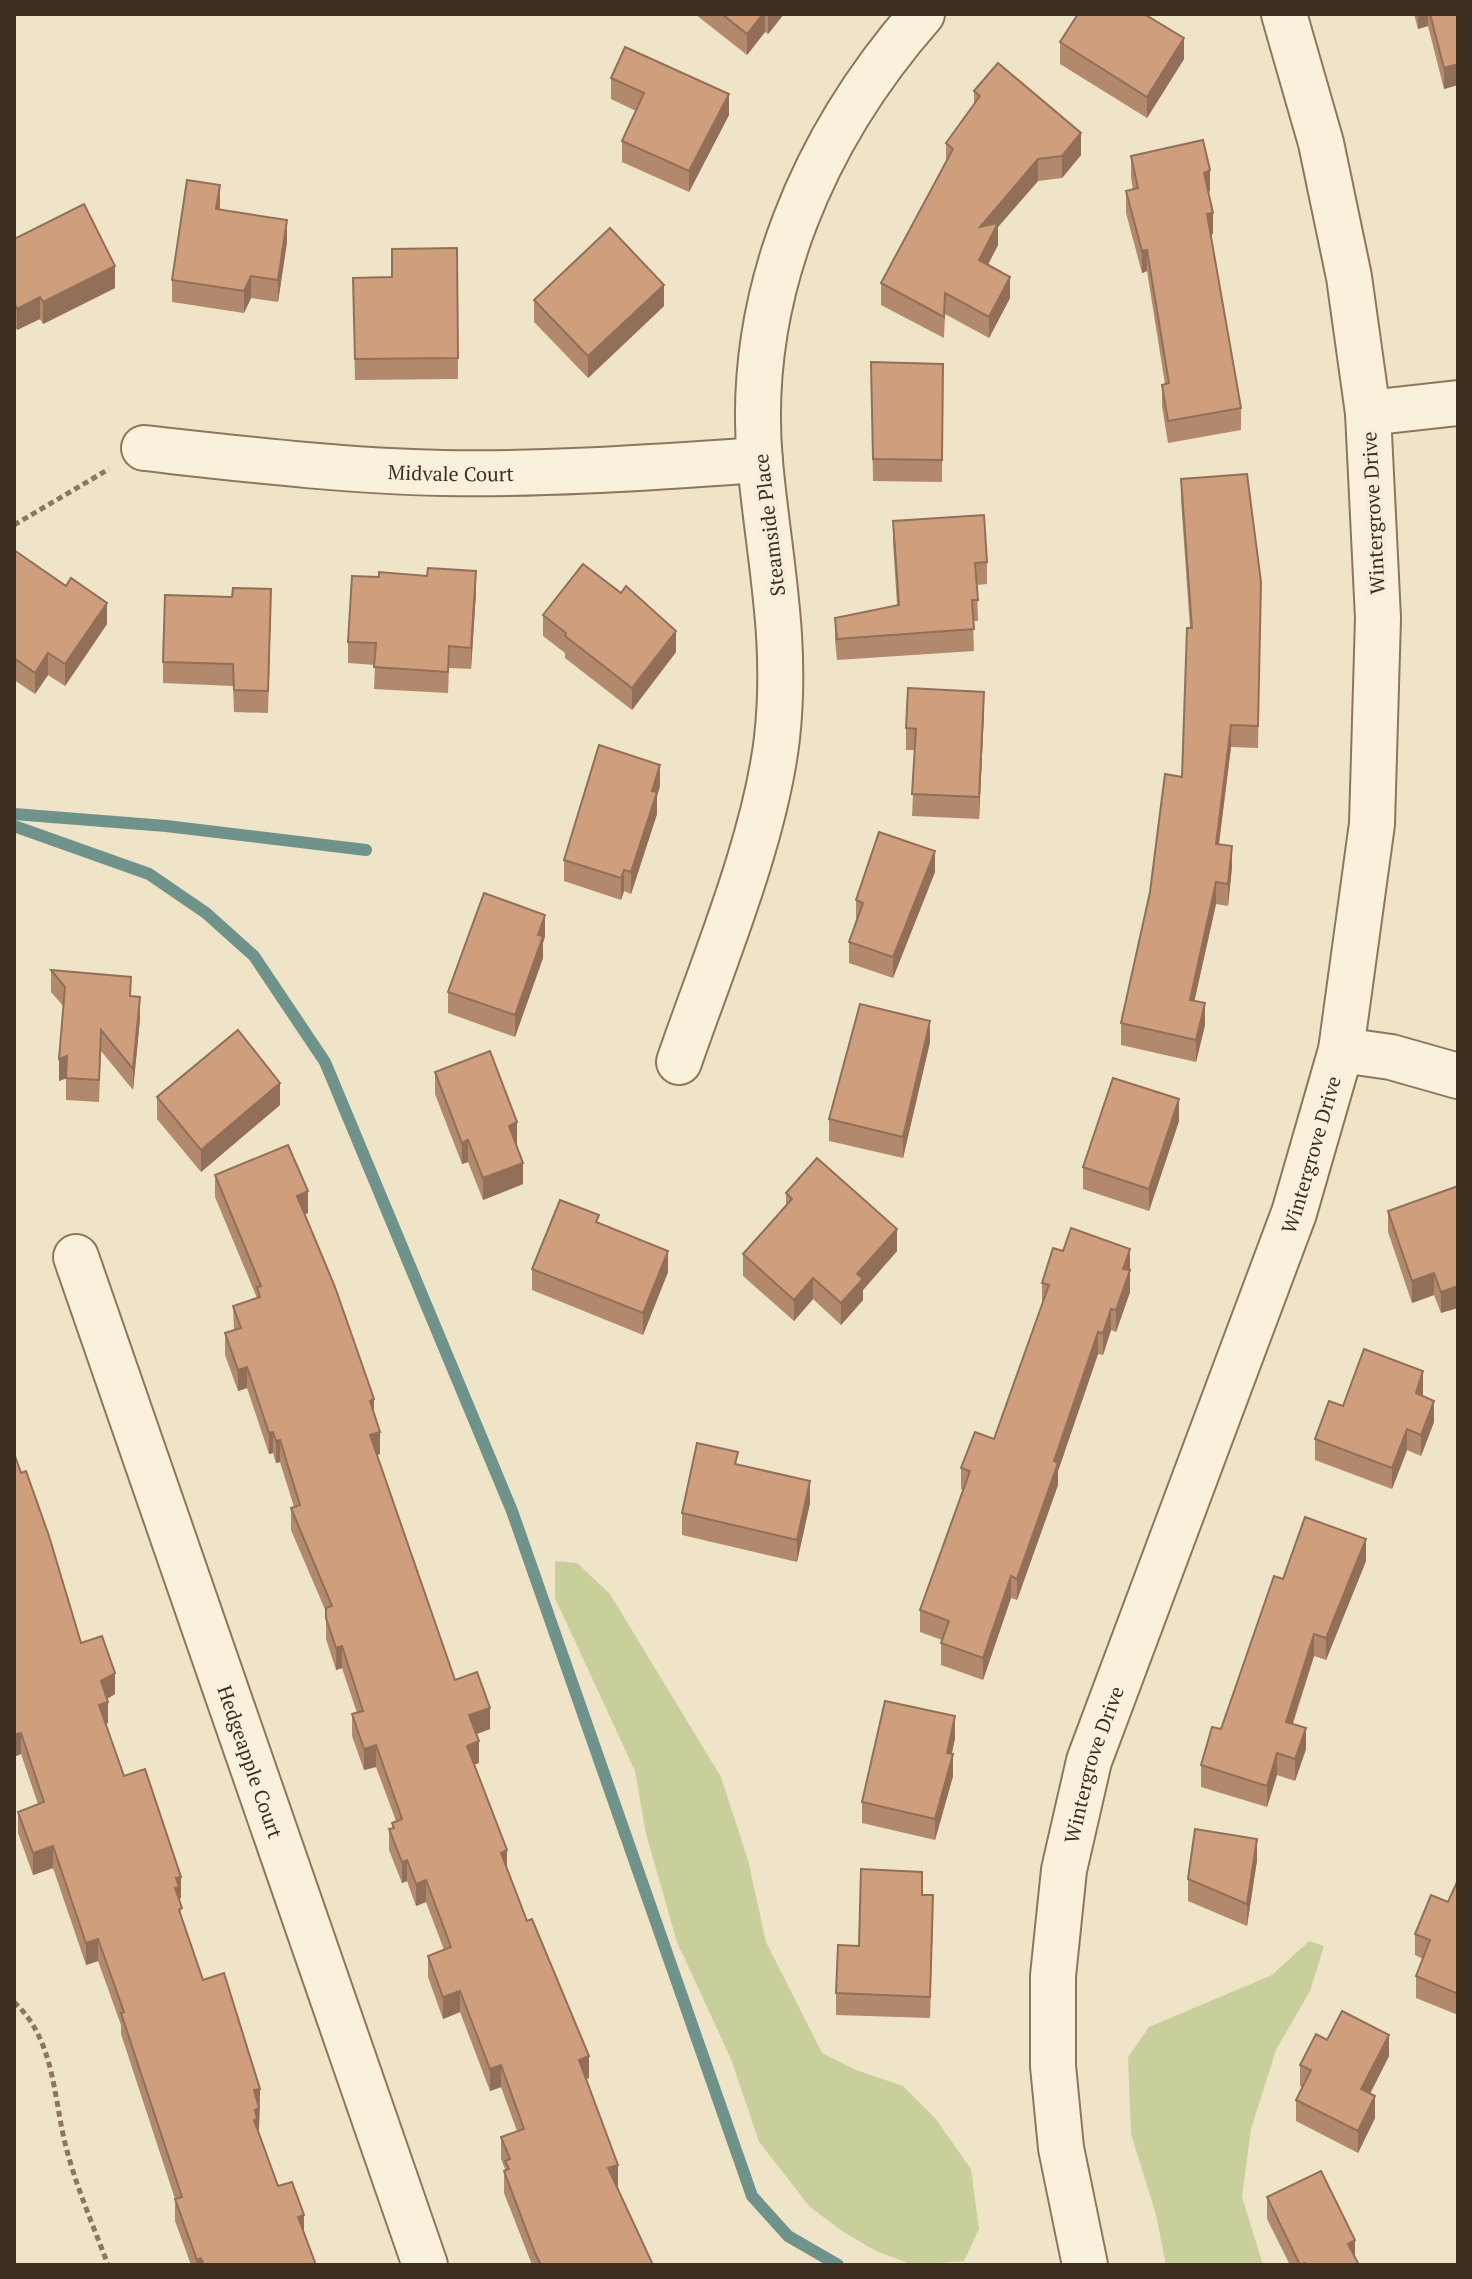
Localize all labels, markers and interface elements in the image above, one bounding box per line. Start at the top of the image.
street label: Wintergrove Drive [1355,431,1391,595]
street label: Steamside Place [747,452,791,598]
street label: Midvale Court [387,457,515,487]
street label: Wintergrove Drive [1274,1073,1346,1237]
street label: Hedgeapple Court [212,1682,290,1842]
street label: Wintergrove Drive [1057,1682,1129,1846]

